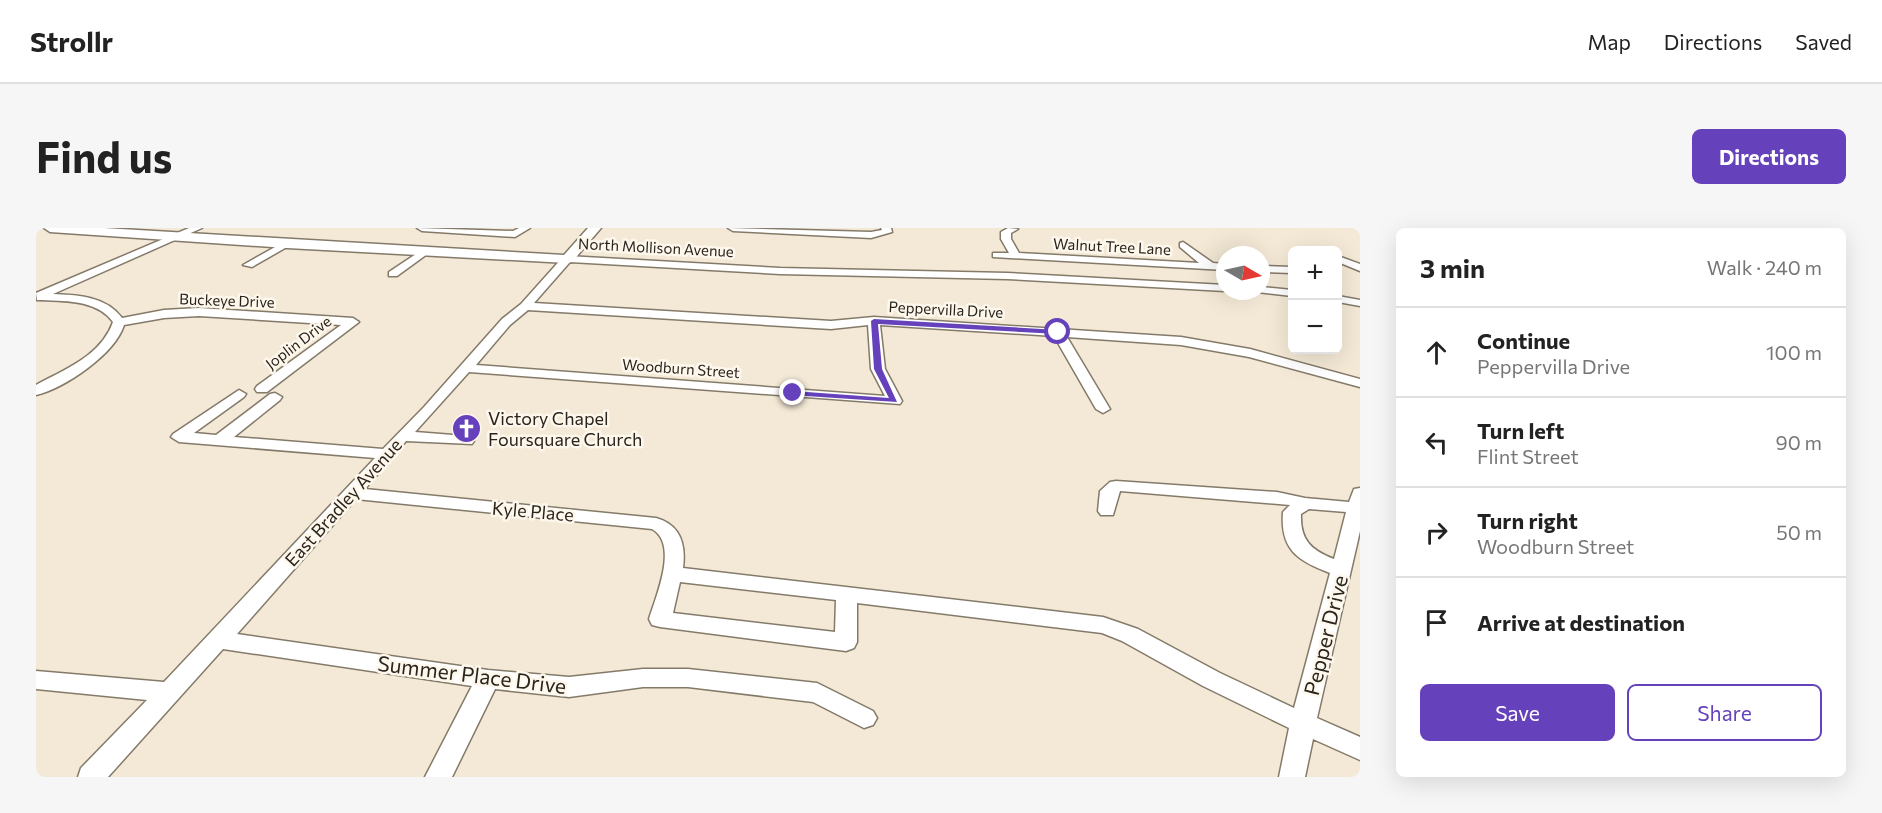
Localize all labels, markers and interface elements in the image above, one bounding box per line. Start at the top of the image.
text: Strollr [30,24,113,58]
text: Map [1588,29,1631,54]
text: Directions [1664,29,1762,54]
text: Saved [1795,29,1852,54]
button: Directions [1692,129,1846,184]
text: Find us [36,130,172,182]
street label: North Mollison Avenue [578,234,734,260]
street label: Walnut Tree Lane [1053,234,1171,258]
north arrow [1216,246,1270,300]
map controls [1288,246,1342,354]
button: + [1288,246,1342,300]
text: 3 min [1420,252,1485,283]
text: Walk · 240 m [1707,255,1822,279]
street label: Buckeye Drive [179,289,275,311]
street label: Peppervilla Drive [888,297,1004,321]
button: − [1288,300,1342,354]
street label: Joplin Drive [262,311,334,373]
route start [1044,318,1070,344]
text: Continue [1477,327,1570,354]
icon: ahead [1420,336,1453,369]
text: 100 m [1766,340,1822,364]
text: Peppervilla Drive [1477,354,1630,378]
street label: Woodburn Street [622,355,740,381]
route end [779,379,805,405]
place label: Victory Chapel Foursquare Church [488,407,642,450]
church icon: Victory Chapel Foursquare Church [451,412,483,444]
text: Turn left [1477,417,1564,444]
icon: left [1420,426,1453,459]
text: 90 m [1776,430,1822,454]
street label: East Bradley Avenue [280,434,406,570]
text: Flint Street [1477,444,1579,468]
street label: Kyle Place [491,496,575,526]
text: Turn right [1477,507,1578,534]
icon: right [1420,516,1453,549]
text: 50 m [1776,520,1822,544]
text: Woodburn Street [1477,534,1634,558]
street label: Pepper Drive [1298,572,1352,698]
icon: arrive [1420,606,1453,639]
text: Arrive at destination [1477,609,1685,636]
street label: Summer Place Drive [376,650,568,698]
button: Save [1420,684,1615,741]
button: Share [1627,684,1822,741]

